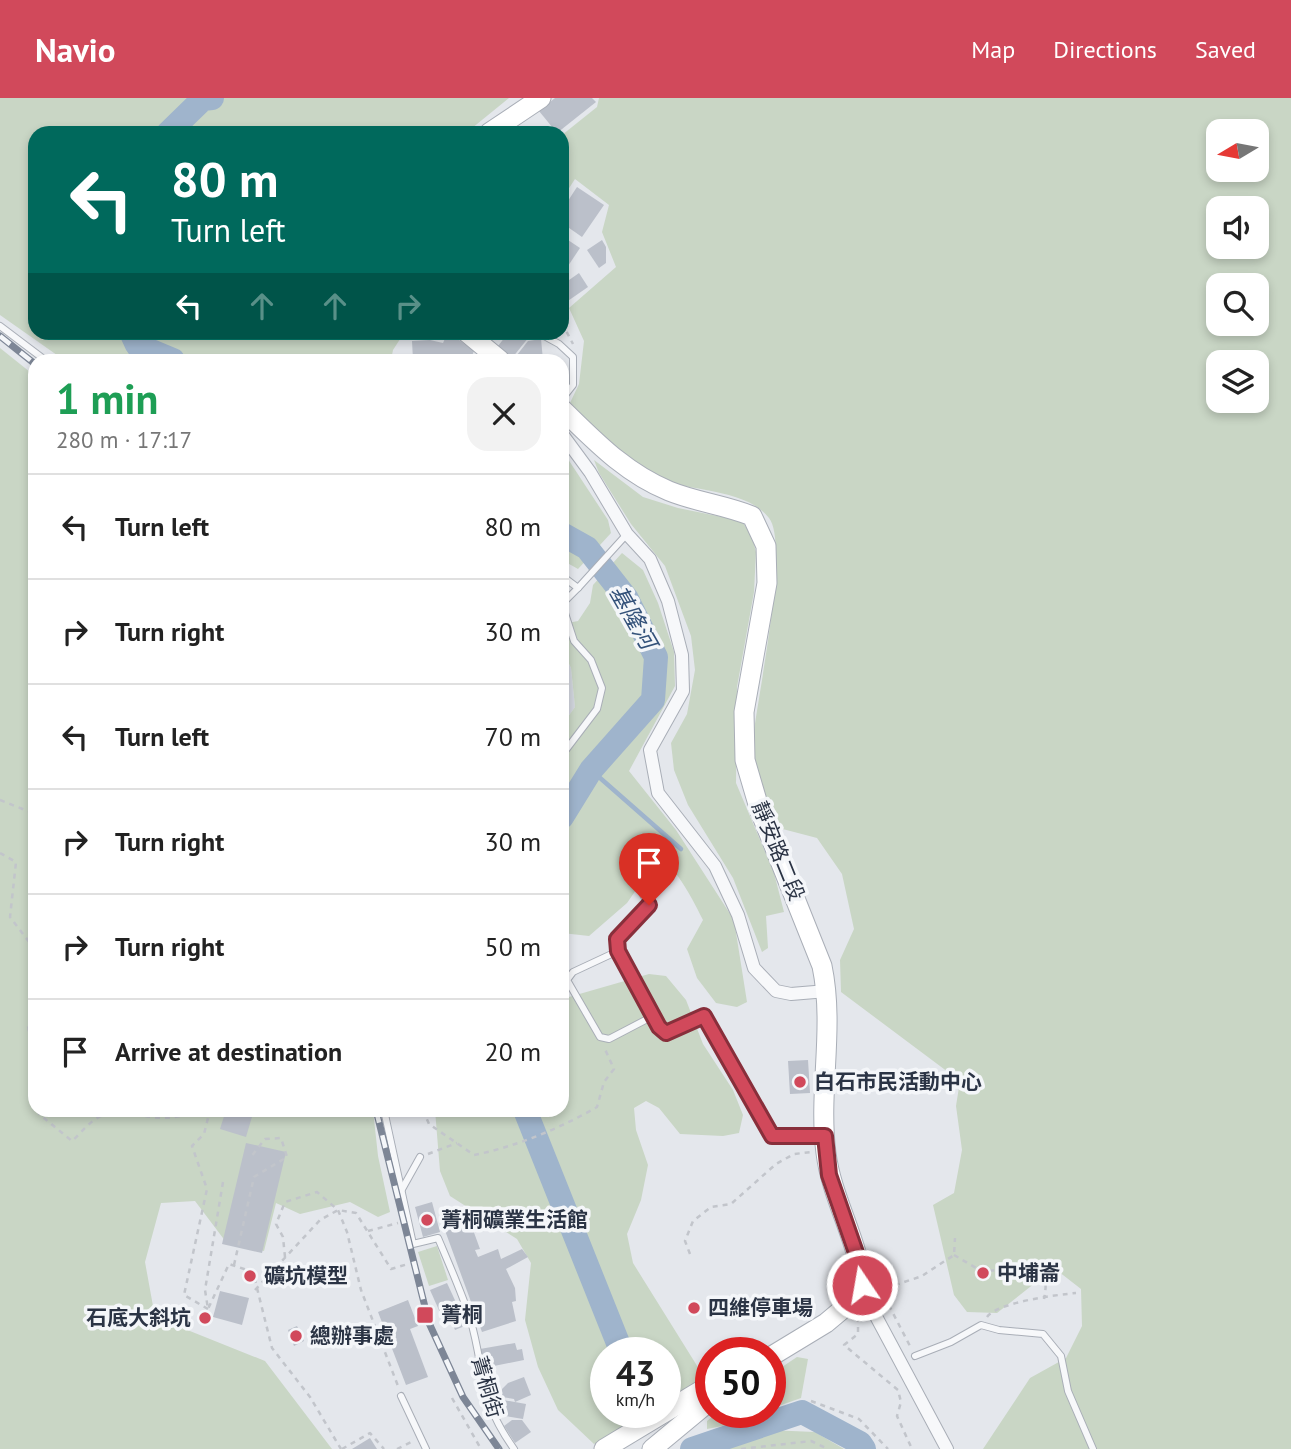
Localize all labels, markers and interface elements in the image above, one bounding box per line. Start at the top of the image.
text: Navio [35,28,115,71]
text: Map [971,34,1015,65]
text: Directions [1053,34,1157,65]
text: Saved [1195,34,1256,65]
north arrow [1206,119,1269,182]
map controls [1206,119,1269,413]
text: 80 m [171,147,278,211]
icon: left [56,154,147,245]
button: sound [1206,196,1269,259]
text: Turn left [171,209,286,251]
button: search [1206,273,1269,336]
icon: left [170,287,208,325]
icon: ahead [243,287,281,325]
icon: ahead [316,287,354,325]
icon: right [389,287,427,325]
button: layers [1206,350,1269,413]
text: 1 min [56,371,158,426]
button: close [467,377,541,451]
text: 280 m · 17:17 [56,425,192,454]
icon: left [56,508,94,546]
text: Turn left [115,510,209,543]
text: 80 m [485,510,541,543]
water label: 基隆河 [604,580,665,657]
icon: right [56,613,94,651]
text: Turn right [115,615,224,648]
text: 30 m [485,615,541,648]
icon: left [56,718,94,756]
text: Turn left [115,720,209,753]
text: 70 m [485,720,541,753]
street label: 靜安路二段 [746,797,811,905]
icon: right [56,823,94,861]
text: Turn right [115,825,224,858]
text: 30 m [485,825,541,858]
pin [619,833,679,905]
icon: arrive [630,844,668,882]
icon: right [56,928,94,966]
text: Turn right [115,930,224,963]
text: 50 m [485,930,541,963]
icon: arrive [56,1033,94,1071]
text: Arrive at destination [115,1035,342,1068]
text: 20 m [485,1035,541,1068]
place label: 白石市民活動中心 [814,1068,982,1095]
marker: 白石市民活動中心 [792,1074,808,1090]
place label: 菁桐礦業生活館 [441,1206,588,1233]
marker: 菁桐礦業生活館 [419,1212,435,1228]
position arrow [825,1248,899,1322]
place label: 中埔崙 [997,1259,1060,1286]
place label: 礦坑模型 [264,1262,348,1289]
marker: 中埔崙 [975,1265,991,1281]
marker: 礦坑模型 [242,1268,258,1284]
place label: 四維停車場 [708,1294,813,1321]
marker: 四維停車場 [686,1300,702,1316]
place label: 菁桐 [441,1301,483,1328]
place label: 石底大斜坑 [86,1304,191,1331]
marker: 菁桐 [415,1305,435,1325]
marker: 石底大斜坑 [197,1310,213,1326]
place label: 總辦事處 [310,1322,394,1349]
marker: 總辦事處 [288,1328,304,1344]
speed limit sign: 50 [695,1337,786,1428]
text: 43 [616,1350,655,1396]
street label: 菁桐街 [466,1353,509,1421]
text: km/h [616,1388,655,1411]

